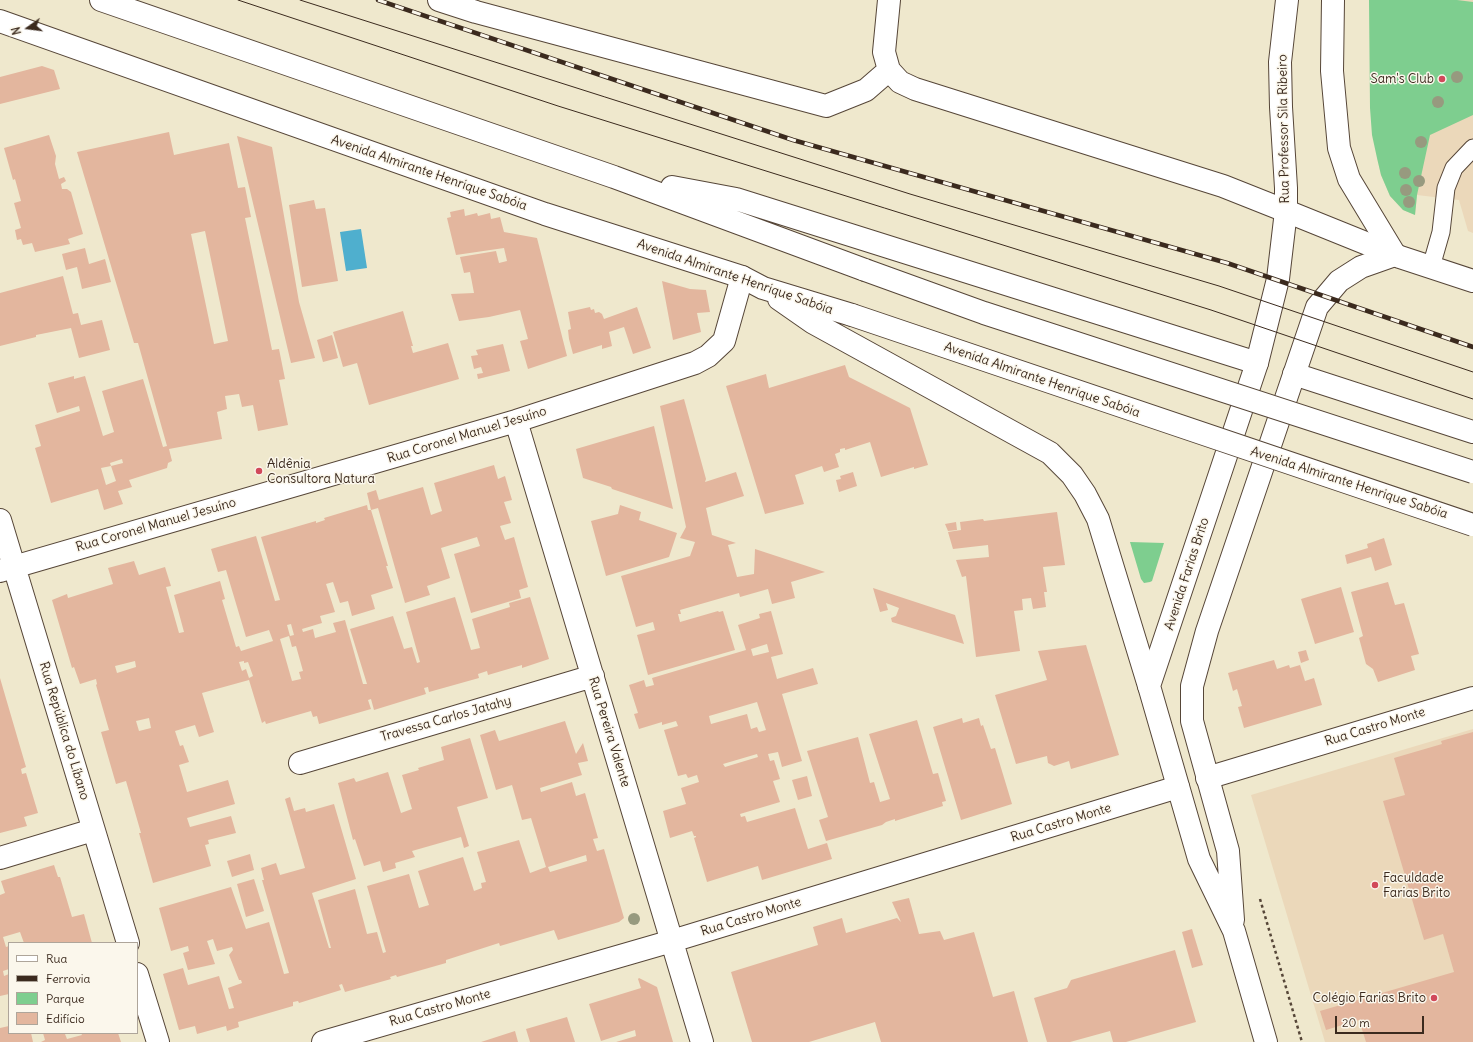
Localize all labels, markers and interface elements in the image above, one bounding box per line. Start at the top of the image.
north arrow [8,8,48,48]
text: N [9,26,24,36]
street label: Rua Professor Sila Ribeiro [1275,54,1293,204]
place label: Sam's Club [1370,71,1434,87]
marker: Sam's Club [1437,74,1447,84]
street label: Avenida Almirante Henrique Sabóia [329,132,529,214]
street label: Avenida Almirante Henrique Sabóia [635,236,835,318]
street label: Avenida Almirante Henrique Sabóia [942,339,1142,421]
street label: Rua Coronel Manuel Jesuíno [385,403,549,467]
street label: Avenida Almirante Henrique Sabóia [1248,444,1450,522]
place label: Aldênia Consultora Natura [267,456,375,487]
marker: Aldênia Consultora Natura [254,466,264,476]
street label: Rua Coronel Manuel Jesuíno [74,495,238,555]
street label: Avenida Farias Brito [1161,516,1213,632]
street label: Rua República do Líbano [36,660,92,802]
street label: Rua Pereira Valente [585,675,633,789]
street label: Travessa Carlos Jatahy [379,693,513,745]
street label: Rua Castro Monte [1323,704,1427,750]
street label: Rua Castro Monte [1009,800,1113,846]
place label: Faculdade Farias Brito [1383,870,1450,901]
marker: Faculdade Farias Brito [1370,880,1380,890]
street label: Rua Castro Monte [699,894,803,940]
legend [8,942,138,1034]
text: Rua [46,951,67,966]
text: Ferrovia [46,971,90,986]
street label: Rua Castro Monte [388,986,492,1030]
place label: Colégio Farias Brito [1313,990,1426,1006]
text: Parque [46,991,85,1006]
marker: Colégio Farias Brito [1429,993,1439,1003]
scale bar [1337,1008,1426,1034]
text: Edifício [46,1011,85,1026]
text: 20 m [1342,1015,1370,1030]

